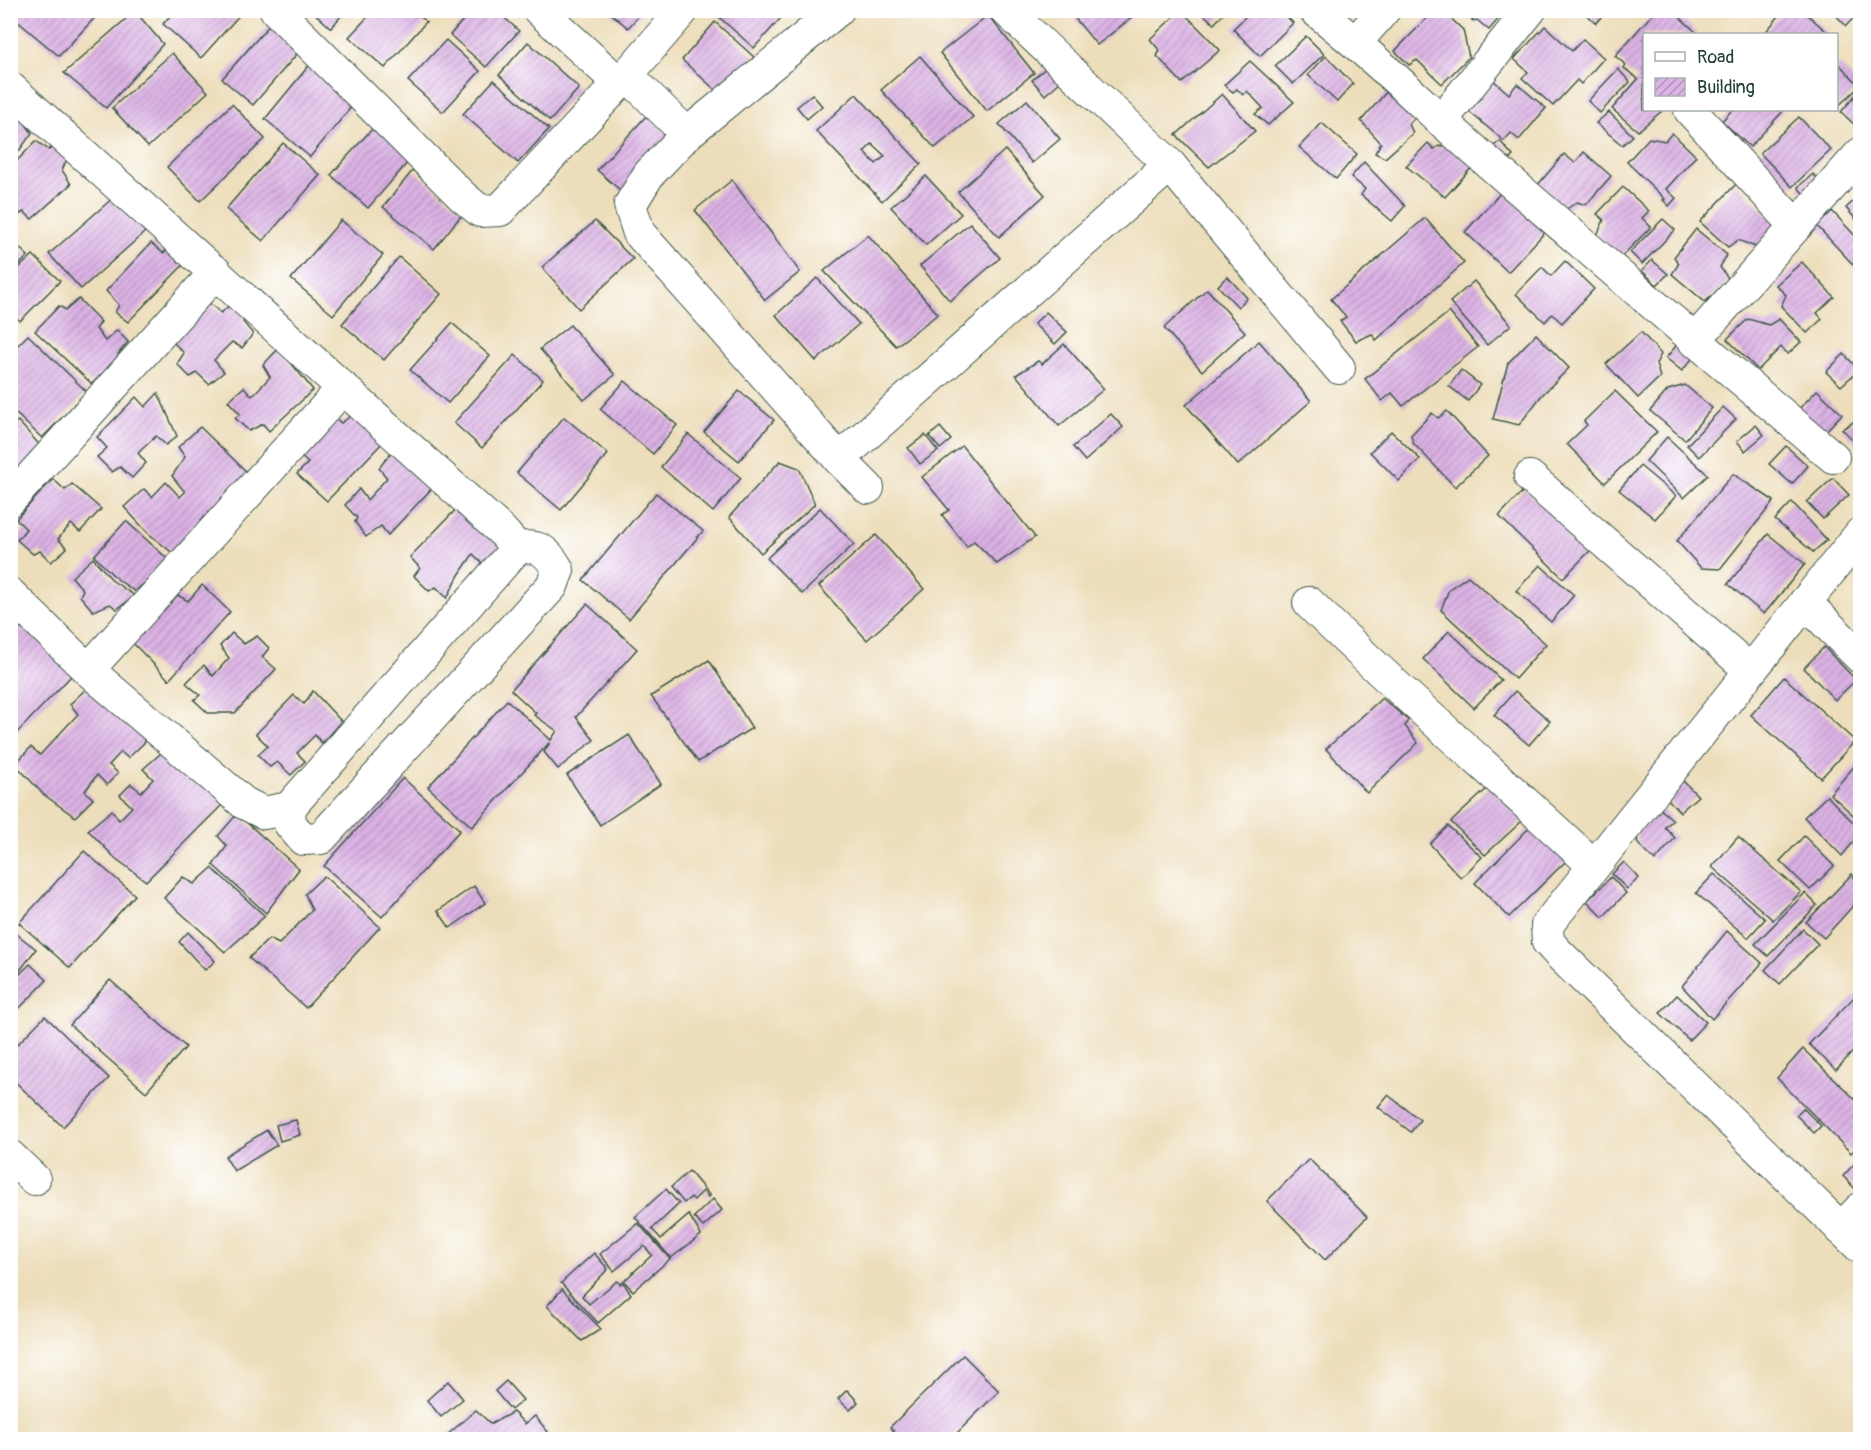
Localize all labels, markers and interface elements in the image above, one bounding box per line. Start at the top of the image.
legend [1643,33,1838,111]
text: Road [1697,46,1734,69]
text: Building [1697,76,1755,99]

